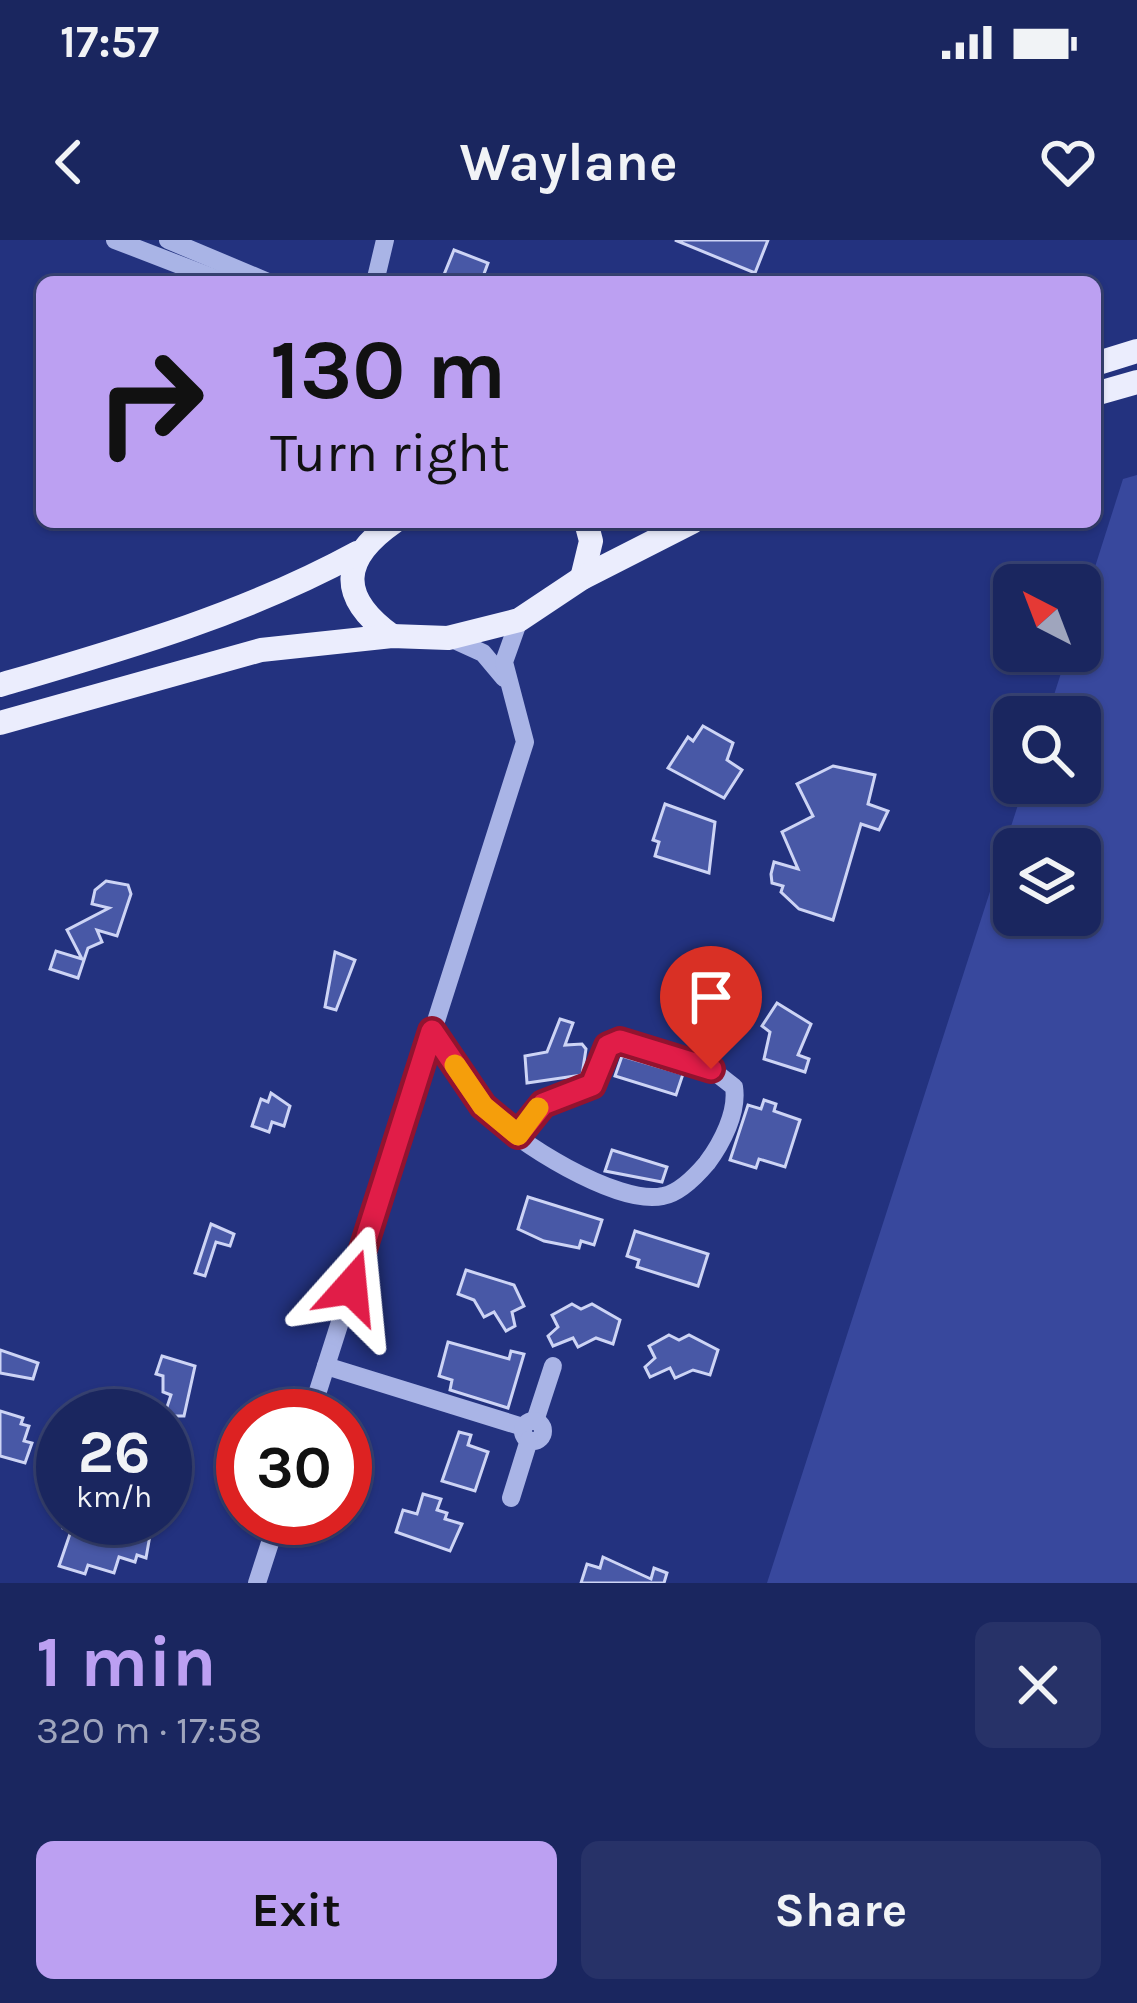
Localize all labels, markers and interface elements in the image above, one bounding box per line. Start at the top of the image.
text: 17:57 [60,16,159,68]
icon: back [36,129,102,195]
icon: heart [1035,129,1101,195]
text: Waylane [459,130,678,194]
text: 130 m [270,321,506,419]
icon: right [72,324,228,480]
text: Turn right [270,421,510,485]
north arrow [993,564,1101,672]
map controls [993,564,1101,936]
button: search [993,696,1101,804]
button: layers [993,828,1101,936]
pin [660,946,762,1069]
icon: arrive [678,964,744,1030]
position arrow [288,1224,414,1350]
speed limit sign: 30 [216,1389,372,1545]
text: 26 [78,1417,150,1487]
text: km/h [76,1479,152,1515]
text: 1 min [36,1620,217,1704]
button: close [975,1622,1101,1748]
text: 320 m · 17:58 [36,1707,262,1753]
button: Exit [36,1841,557,1979]
button: Share [581,1841,1101,1979]

